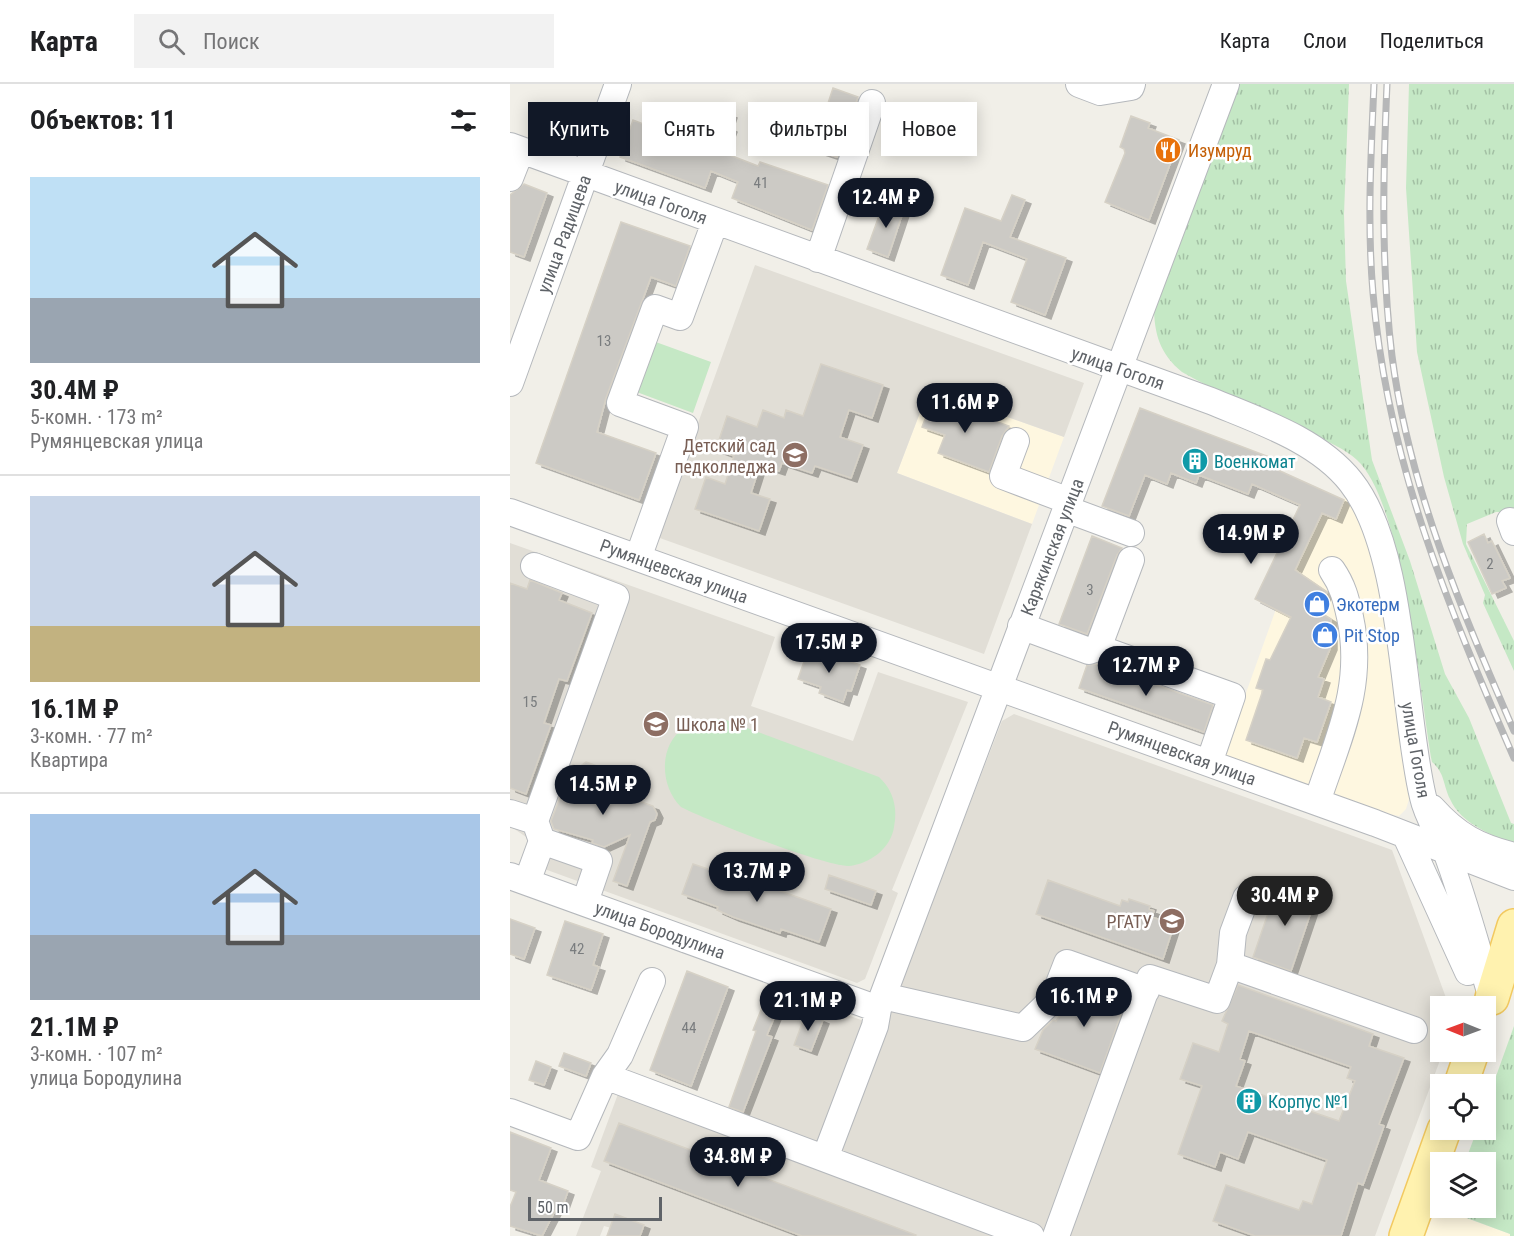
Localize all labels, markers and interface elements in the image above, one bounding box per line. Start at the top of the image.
search box [134,14,554,68]
text: Карта [30,25,98,58]
icon: search [155,25,188,58]
text: Поиск [203,29,260,54]
text: Карта [1220,29,1270,53]
text: Слои [1303,29,1347,53]
text: Поделиться [1380,29,1484,53]
chip: Купить [528,102,630,156]
chip: Снять [642,102,736,156]
chip: Фильтры [748,102,869,156]
chip: Новое [881,102,977,156]
icon: filters [447,104,480,137]
text: Объектов: 11 [30,105,176,135]
restaurant icon: Изумруд [1153,135,1183,165]
place label: Изумруд [1188,140,1252,161]
street label: улица Радищева [533,172,595,296]
house number: 41 [754,174,768,192]
street label: улица Гоголя [612,176,710,228]
pin: 12.4M ₽ [831,178,941,229]
text: 12.4M ₽ [852,185,920,209]
icon: home [201,216,309,324]
house number: 13 [597,332,611,350]
street label: улица Гоголя [1069,342,1167,394]
text: 30.4M ₽ [30,375,119,405]
pin: 11.6M ₽ [910,383,1020,434]
text: 11.6M ₽ [931,390,999,414]
text: 5-комн. · 173 m² [30,405,163,429]
text: Румянцевская улица [30,429,203,453]
place label: Детский сад педколледжа [674,435,776,477]
school or university icon: Детский сад педколледжа [780,440,810,470]
building icon: Военкомат [1180,446,1210,476]
place label: Военкомат [1214,451,1296,472]
street label: Карякинская улица [1016,475,1088,619]
pin: 14.9M ₽ [1196,514,1306,565]
text: 14.9M ₽ [1217,521,1285,545]
street label: Румянцевская улица [597,534,751,608]
icon: home [201,535,309,643]
house number: 2 [1486,555,1494,573]
house number: 3 [1086,581,1094,599]
shop icon: Экотерм [1302,589,1332,619]
place label: Экотерм [1336,594,1400,615]
shop icon: Pit Stop [1310,620,1340,650]
pin: 17.5M ₽ [774,623,884,674]
place label: Pit Stop [1344,625,1400,646]
text: 17.5M ₽ [795,630,863,654]
pin: 12.7M ₽ [1091,646,1201,697]
text: 12.7M ₽ [1112,653,1180,677]
house number: 15 [523,693,537,711]
text: 16.1M ₽ [30,694,119,724]
street label: улица Гоголя [1397,700,1435,800]
school or university icon: Школа № 1 [641,709,671,739]
place label: Школа № 1 [676,714,759,735]
street label: Румянцевская улица [1105,716,1259,790]
text: 3-комн. · 77 m² [30,724,153,748]
text: Квартира [30,748,108,772]
pin: 14.5M ₽ [548,765,658,816]
text: 14.5M ₽ [569,772,637,796]
pin: 13.7M ₽ [702,852,812,903]
icon: home [201,853,309,961]
text: 13.7M ₽ [723,859,791,883]
pin: 30.4M ₽ [1230,876,1340,927]
text: 30.4M ₽ [1251,883,1319,907]
street label: улица Бородулина [592,897,728,963]
school or university icon: РГАТУ [1157,906,1187,936]
place label: РГАТУ [1106,911,1152,932]
house number: 42 [570,940,584,958]
pin: 16.1M ₽ [1029,977,1139,1028]
pin: 21.1M ₽ [753,981,863,1032]
text: 16.1M ₽ [1050,984,1118,1008]
text: 21.1M ₽ [774,988,842,1012]
north arrow [1430,996,1496,1062]
map controls [1430,996,1496,1218]
text: 21.1M ₽ [30,1012,119,1042]
house number: 44 [682,1019,696,1037]
text: 3-комн. · 107 m² [30,1042,163,1066]
text: улица Бородулина [30,1066,182,1090]
button: locate [1430,1074,1496,1140]
building icon: Корпус №1 [1234,1086,1264,1116]
place label: Корпус №1 [1268,1091,1350,1112]
pin: 34.8M ₽ [683,1137,793,1188]
text: 34.8M ₽ [704,1144,772,1168]
button: layers [1430,1152,1496,1218]
scale bar [528,1194,662,1222]
text: 50 m [537,1198,569,1217]

